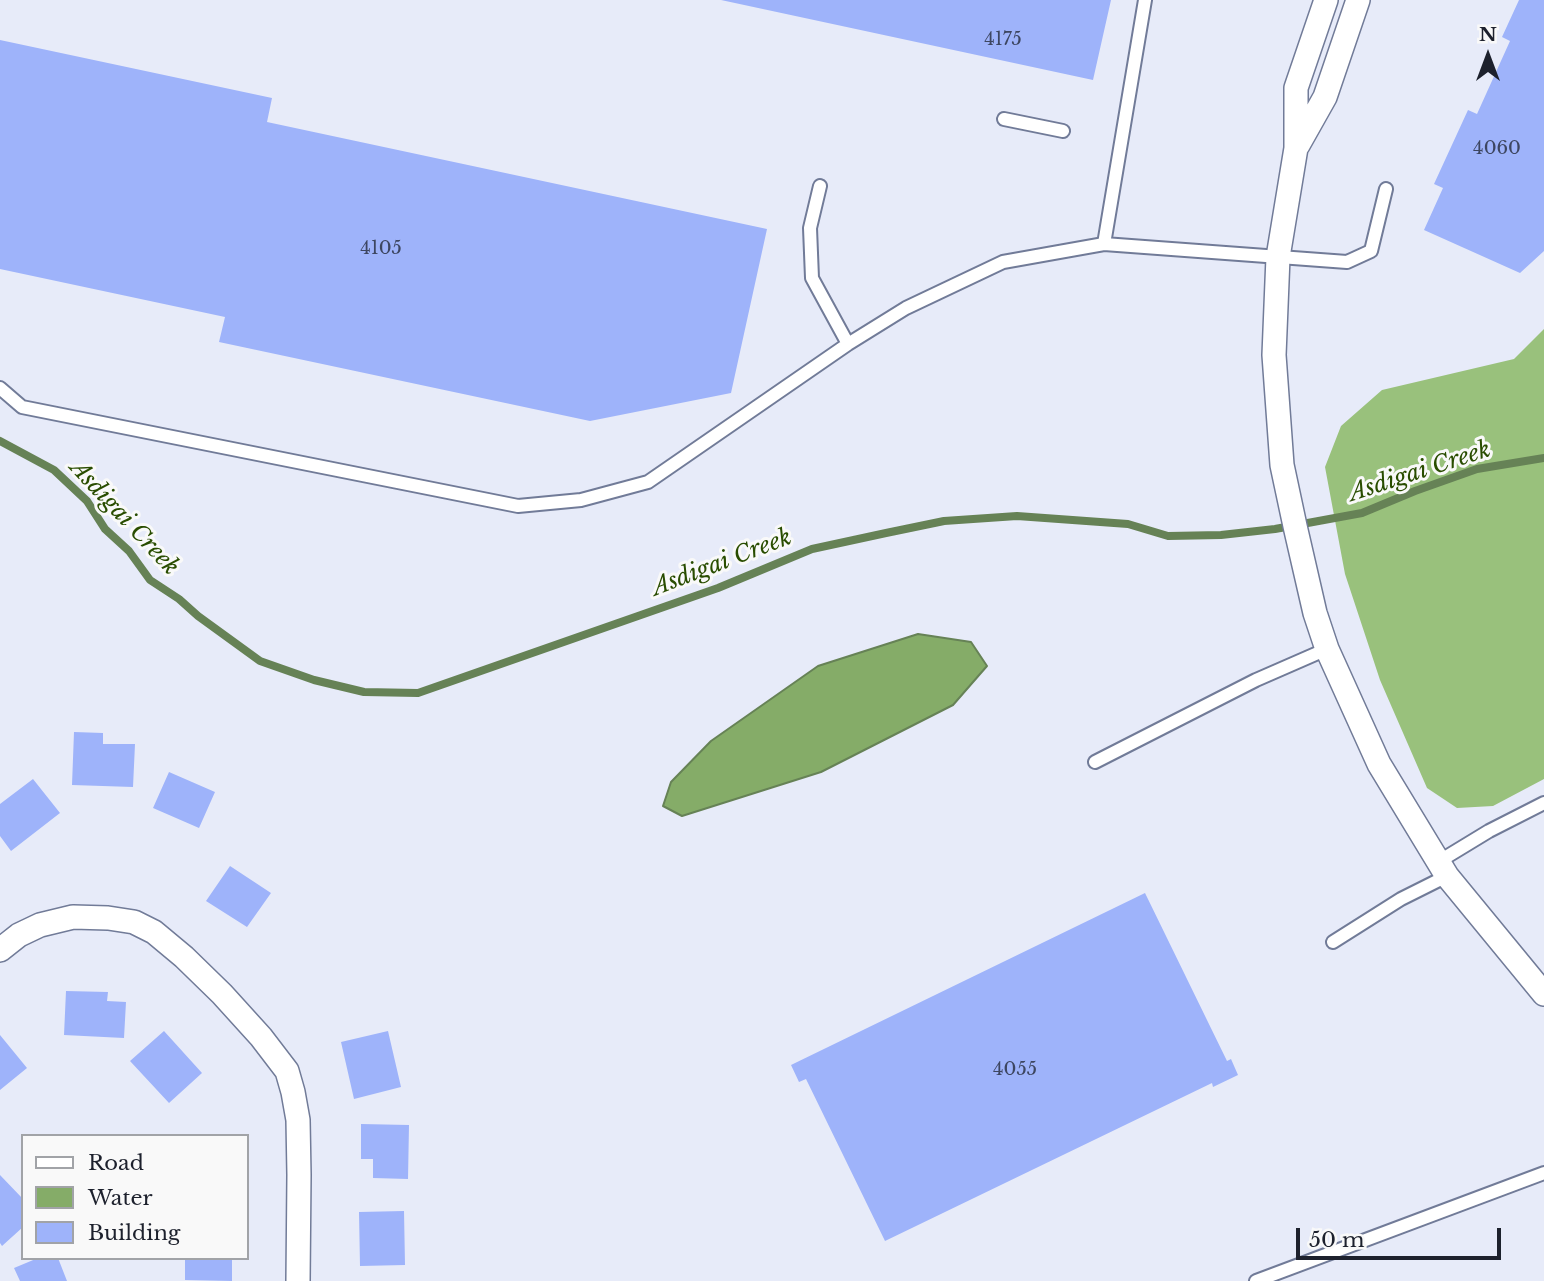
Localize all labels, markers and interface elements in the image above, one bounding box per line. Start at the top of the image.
north arrow [1453,21,1523,91]
text: N [1479,23,1497,46]
house number: 4175 [984,29,1022,51]
house number: 4060 [1473,138,1521,160]
house number: 4105 [360,238,402,260]
water label: Asdigai Creek [1346,436,1494,508]
water label: Asdigai Creek [64,455,184,581]
water label: Asdigai Creek [648,524,796,602]
house number: 4055 [993,1059,1037,1081]
legend [21,1134,248,1260]
text: Road [88,1150,144,1176]
text: Water [88,1185,152,1211]
scale bar [1299,1214,1504,1258]
text: Building [88,1220,180,1246]
text: 50 m [1309,1227,1364,1253]

